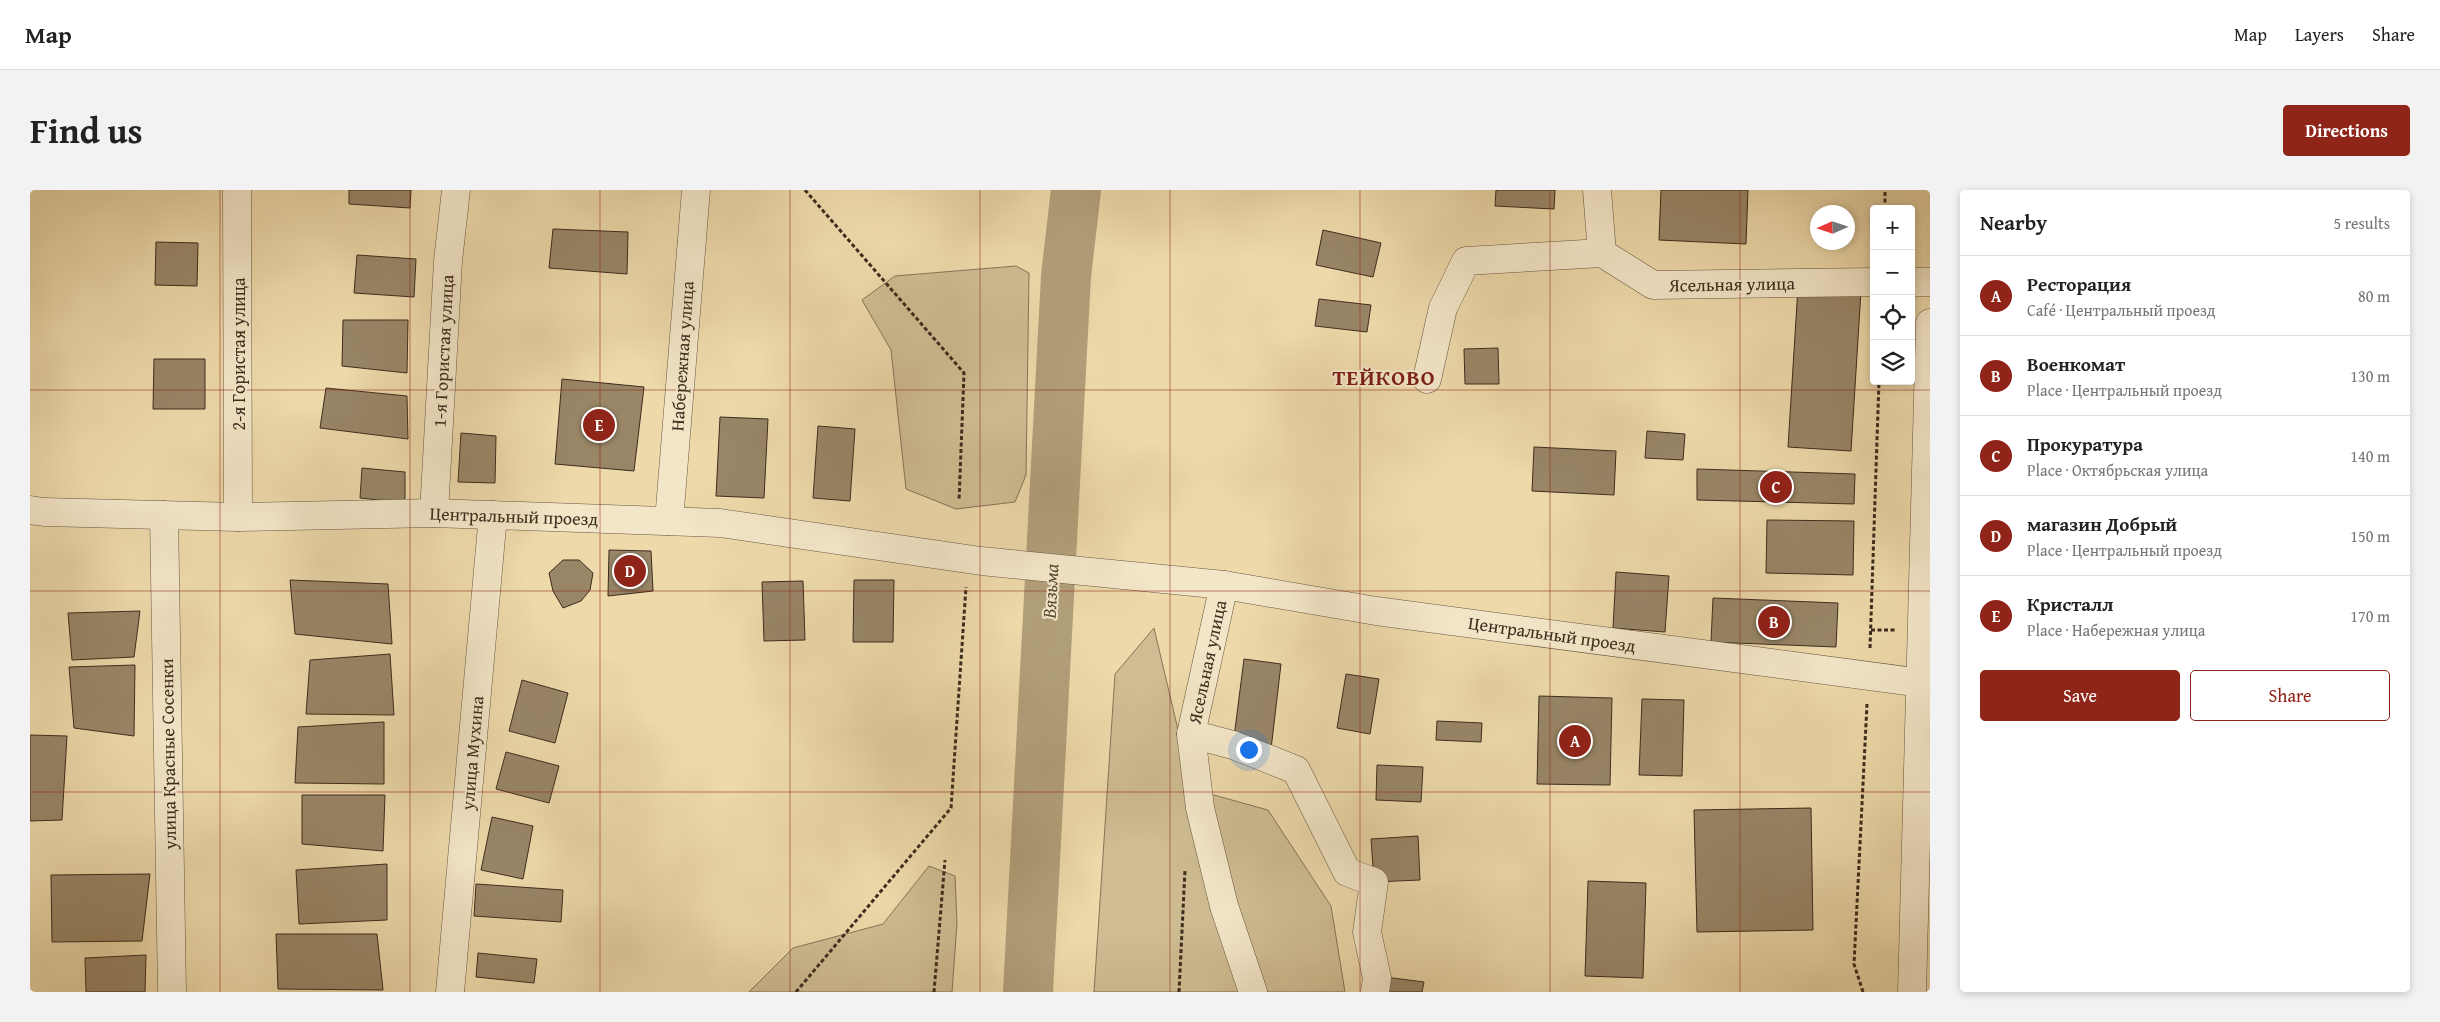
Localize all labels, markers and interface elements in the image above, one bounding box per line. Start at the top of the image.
text: Map [25,17,72,52]
text: Map [2234,21,2267,48]
text: Layers [2295,21,2344,48]
text: Share [2372,21,2415,48]
text: Find us [30,105,143,156]
button: Directions [2283,105,2410,156]
north arrow [1810,205,1855,250]
map controls [1870,205,1915,385]
button: + [1870,205,1915,250]
text: Nearby [1980,207,2047,238]
text: 5 results [2333,211,2390,235]
button: − [1870,250,1915,295]
street label: Ясельная улица [1668,269,1796,299]
text: Ресторация [2027,270,2131,298]
street label: 1-я Гористая улица [426,273,461,428]
street label: 2-я Гористая улица [225,277,252,431]
street label: Набережная улица [663,280,701,432]
text: A [1991,284,2001,308]
text: 80 m [2358,284,2390,308]
button: locate [1870,295,1915,340]
text: Café · Центральный проезд [2027,298,2216,322]
button: layers [1870,340,1915,385]
text: Военкомат [2027,350,2125,378]
district label: ТЕЙКОВО [1332,361,1436,393]
text: B [1991,364,2001,388]
text: 130 m [2350,364,2390,388]
text: Place · Центральный проезд [2027,378,2222,402]
pin: E [583,406,615,444]
text: Прокуратура [2027,430,2143,458]
text: C [1991,444,2001,468]
text: 140 m [2350,444,2390,468]
text: Place · Октябрьская улица [2027,458,2208,482]
pin: C [1760,468,1792,506]
street label: Центральный проезд [429,500,599,532]
text: магазин Добрый [2027,510,2177,538]
text: D [1991,524,2001,548]
text: 150 m [2350,524,2390,548]
text: Place · Центральный проезд [2027,538,2222,562]
pin: D [614,552,646,590]
water label: Вязьма [1035,563,1065,620]
text: Кристалл [2027,590,2113,618]
street label: Ясельная улица [1180,597,1233,727]
pin: B [1758,603,1790,641]
text: E [1992,604,2000,628]
text: 170 m [2350,604,2390,628]
street label: Центральный проезд [1467,609,1638,659]
text: Place · Набережная улица [2027,618,2205,642]
street label: улица Красные Сосенки [153,658,183,851]
button: Save [1980,670,2180,721]
button: Share [2190,670,2390,721]
street label: улица Мухина [453,694,490,812]
pin: A [1559,722,1591,760]
your location [1236,737,1262,763]

